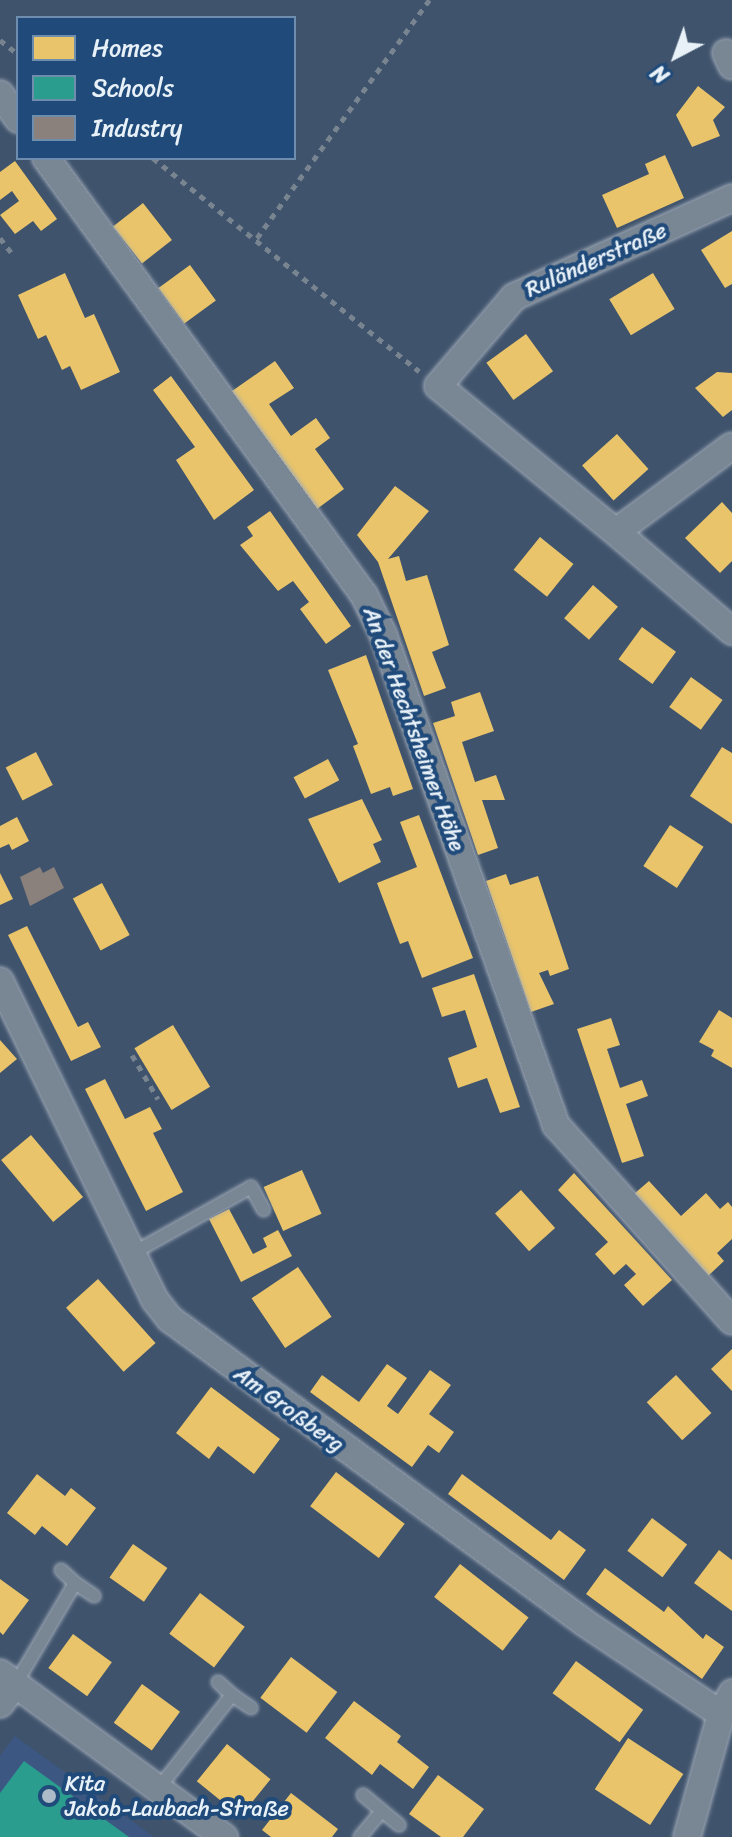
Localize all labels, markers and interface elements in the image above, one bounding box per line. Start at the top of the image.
legend [16,16,296,160]
north arrow [636,16,716,96]
text: Homes [92,27,163,69]
text: N [641,55,678,94]
text: Schools [92,67,174,109]
text: Industry [92,107,182,149]
street label: Ruländerstraße [521,217,671,303]
street label: An der Hechtsheimer Höhe [357,603,471,855]
street label: Am Großberg [229,1360,349,1458]
place label: Kita Jakob-Laubach-Straße [65,1770,289,1822]
marker: Kita Jakob-Laubach-Straße [40,1787,58,1805]

